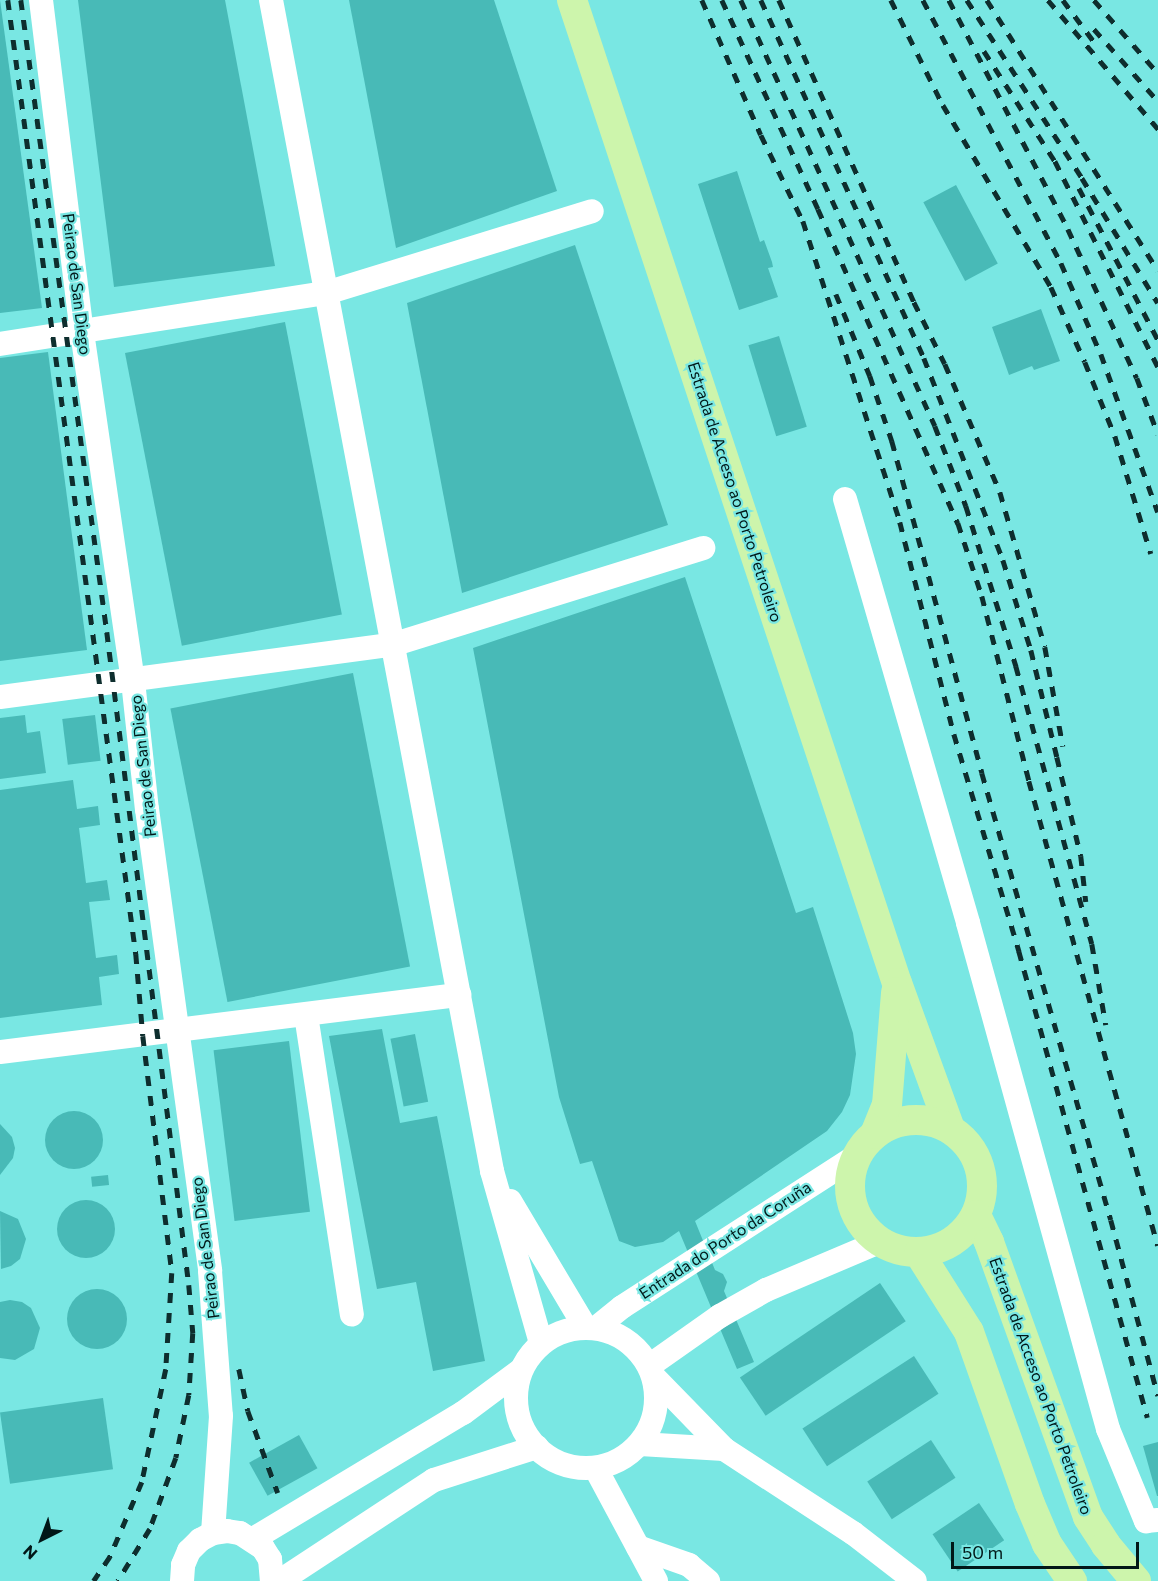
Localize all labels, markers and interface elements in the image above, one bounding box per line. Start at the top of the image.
street label: Peirao de San Diego [59,212,95,356]
street label: Estrada de Acceso ao Porto Petroleiro [684,359,786,625]
street label: Peirao de San Diego [126,694,160,838]
street label: Peirao de San Diego [187,1176,223,1320]
street label: Entrada do Porto da Coruña [635,1177,815,1303]
street label: Estrada de Acceso ao Porto Petroleiro [985,1255,1097,1517]
north arrow [12,1509,72,1569]
scale bar [954,1530,1142,1568]
text: 50 m [962,1541,1003,1563]
text: N [19,1542,40,1564]

